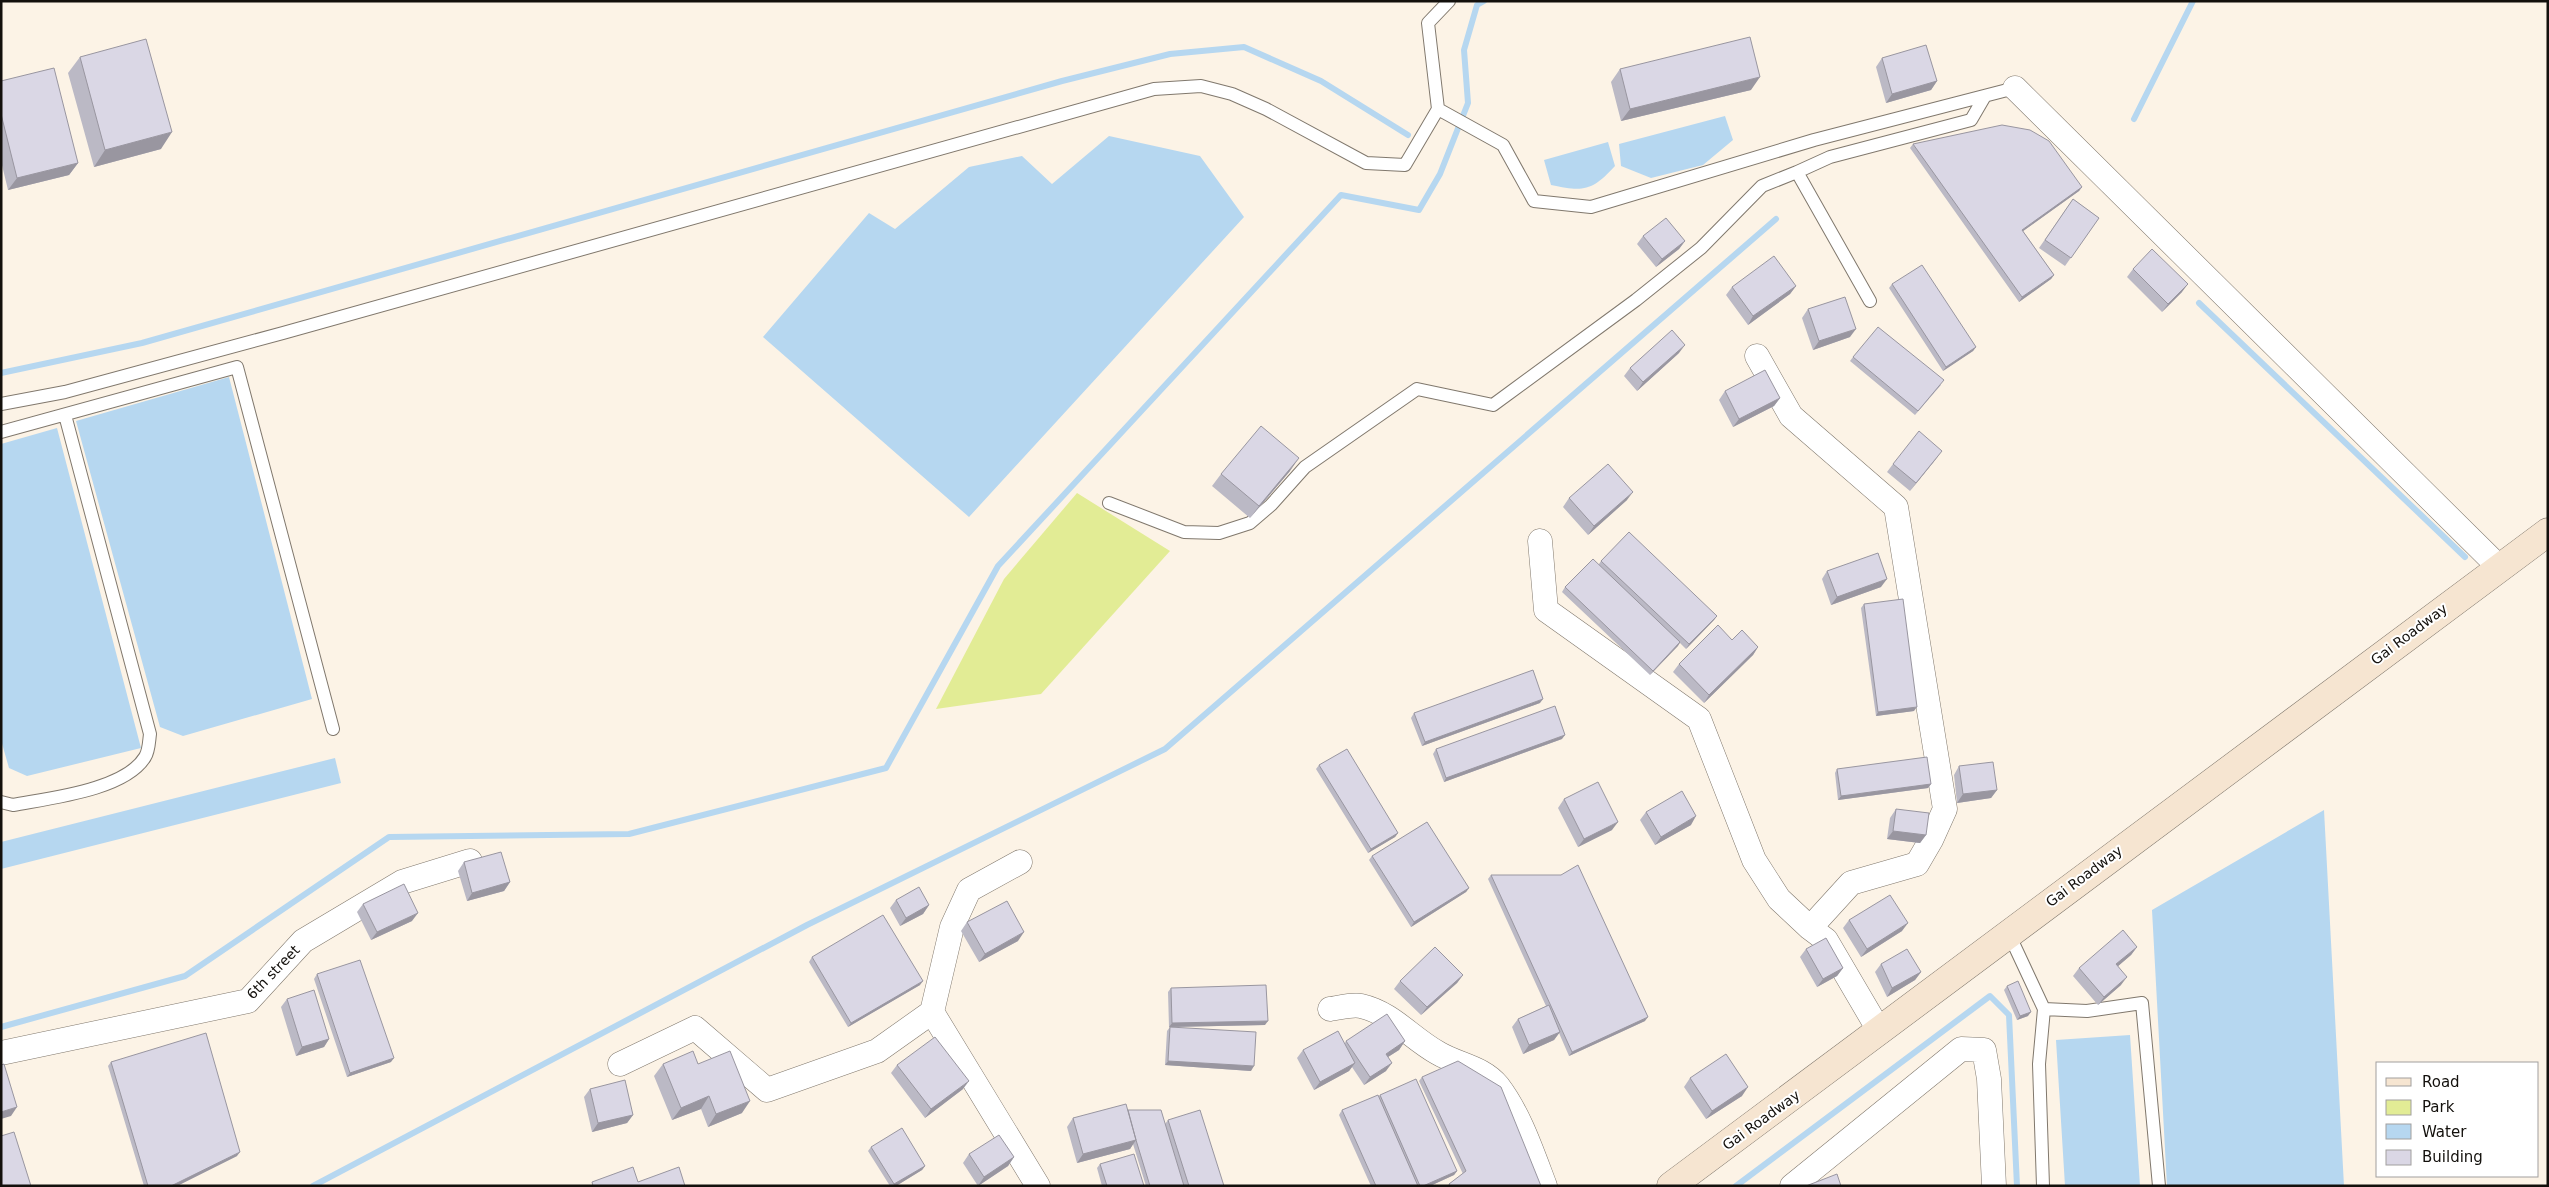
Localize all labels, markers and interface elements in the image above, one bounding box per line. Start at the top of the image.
street label: Gai Roadway [2368,600,2450,668]
street label: Gai Roadway [2043,842,2125,910]
street label: 6th street [243,941,303,1002]
legend [2376,1062,2539,1177]
text: Road [2422,1073,2460,1091]
street label: Gai Roadway [1719,1087,1803,1153]
text: Park [2422,1098,2455,1116]
text: Water [2422,1123,2467,1141]
text: Building [2422,1148,2483,1166]

